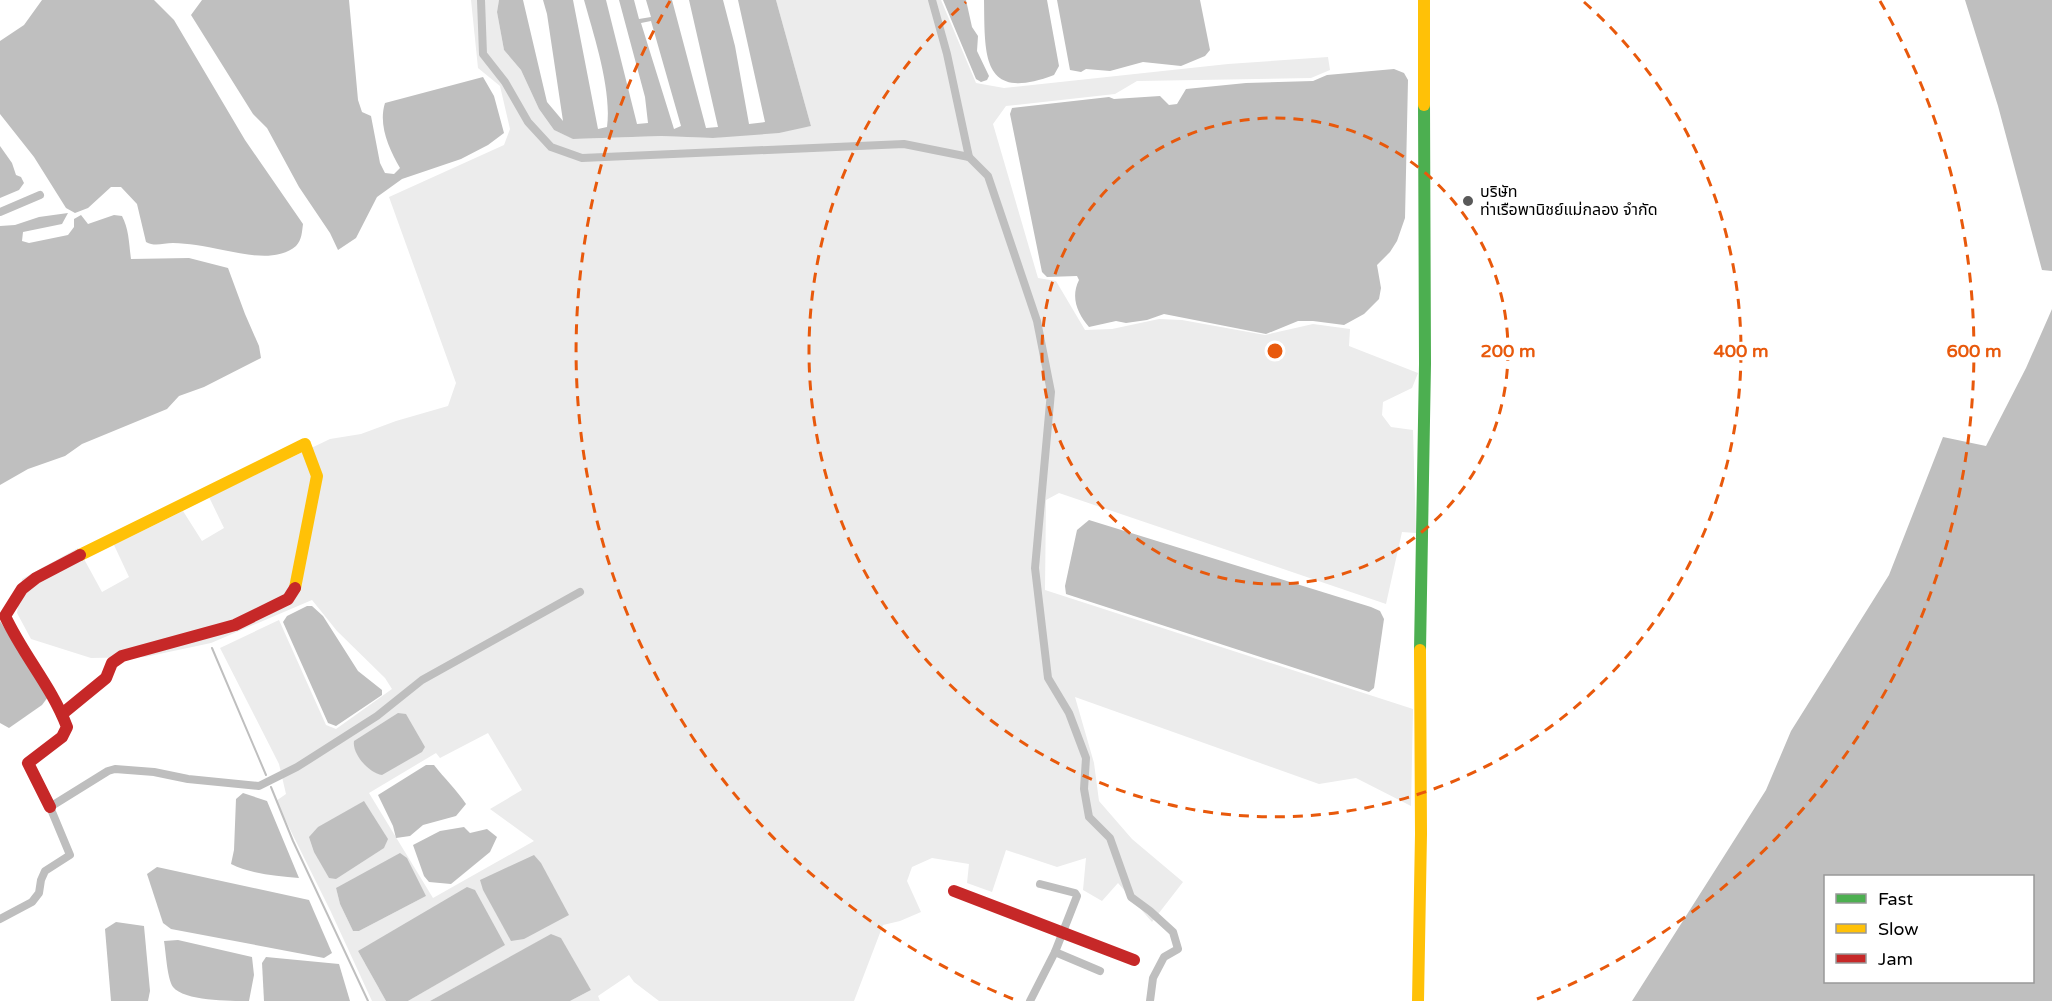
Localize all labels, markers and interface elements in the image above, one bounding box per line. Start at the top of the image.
place label: บริษัท ท่าเรือพานิชย์แม่กลอง จำกัด [1480,182,1658,220]
marker: บริษัท ท่าเรือพานิชย์แม่กลอง จำกัด [1461,194,1475,208]
text: 200 m [1480,340,1536,362]
text: 400 m [1713,340,1769,362]
text: 600 m [1946,340,2002,362]
centre of rings [1265,341,1285,361]
legend [1824,875,2034,983]
text: Fast [1878,888,1913,910]
text: Slow [1878,918,1919,940]
text: Jam [1878,948,1913,970]

